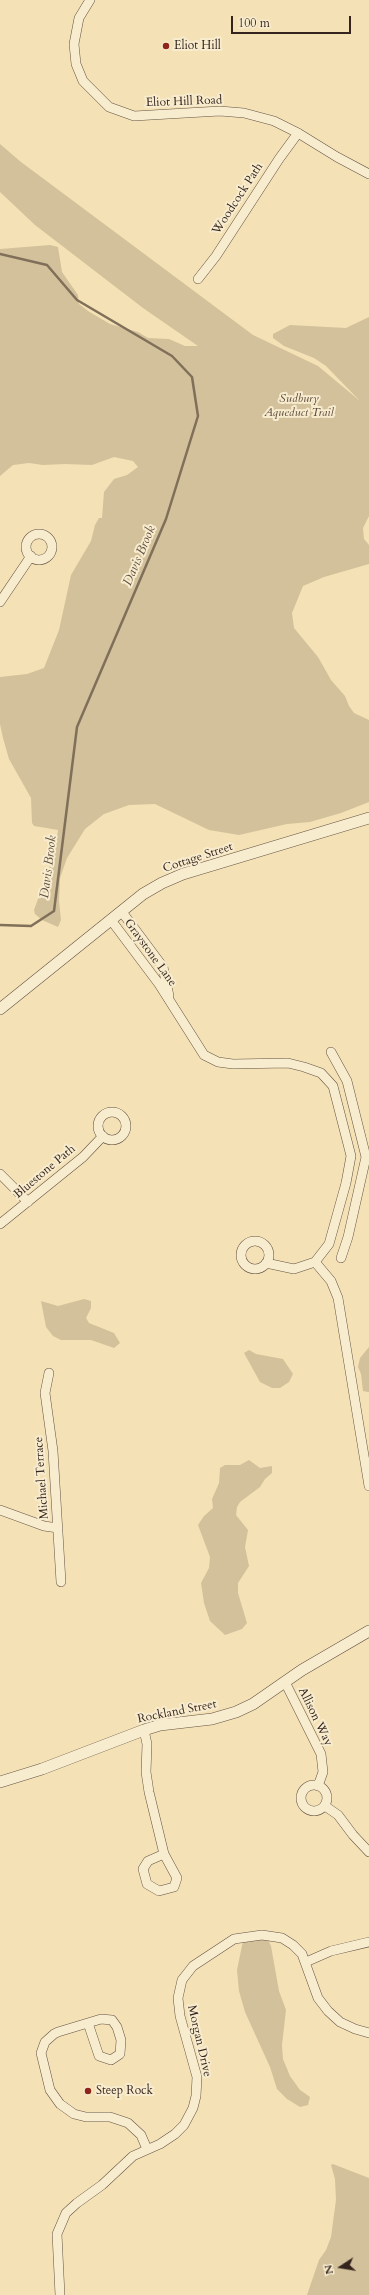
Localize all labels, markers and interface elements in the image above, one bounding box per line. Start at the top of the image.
scale bar [233,8,353,34]
text: 100 m [238,15,270,31]
place label: Eliot Hill [174,39,221,53]
marker: Eliot Hill [161,41,171,51]
street label: Eliot Hill Road [146,93,222,111]
street label: Woodcock Path [210,161,266,237]
park label: Sudbury Aqueduct Trail [264,392,334,420]
water label: Davis Brook [120,524,160,588]
water label: Davis Brook [37,835,61,899]
street label: Cottage Street [161,840,235,876]
street label: Graystone Lane [121,916,179,990]
street label: Bluestone Path [11,1142,79,1202]
street label: Michael Terrace [32,1436,52,1520]
street label: Allison Way [295,1685,335,1749]
street label: Rockland Street [136,1697,218,1727]
street label: Morgan Drive [184,2004,214,2078]
place label: Steep Rock [96,2084,153,2098]
marker: Steep Rock [83,2086,93,2096]
north arrow [321,2247,361,2287]
text: N [320,2263,337,2276]

